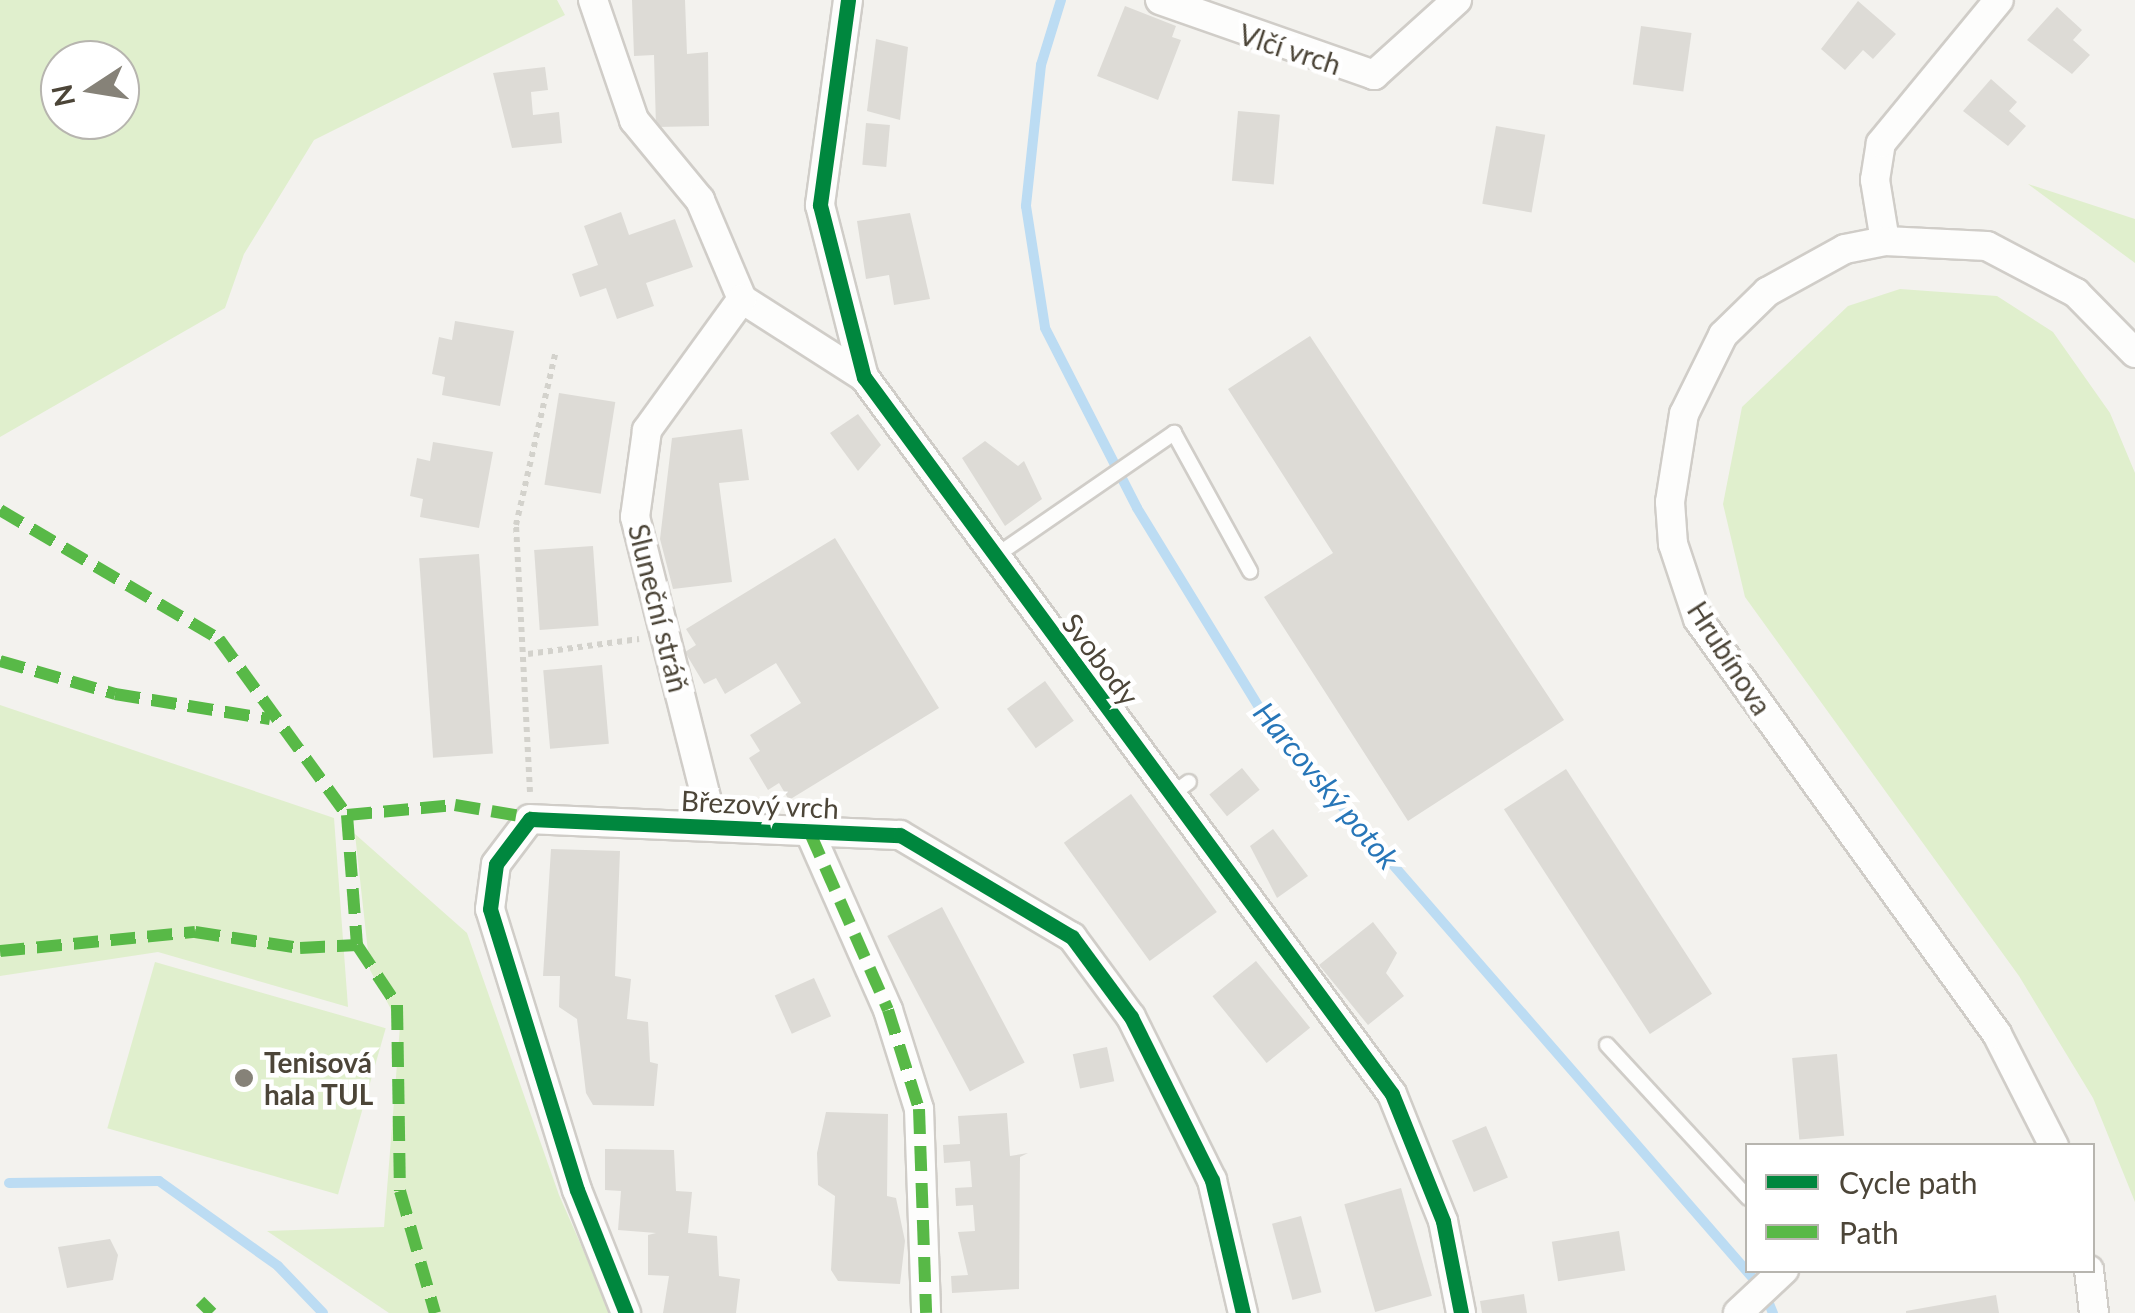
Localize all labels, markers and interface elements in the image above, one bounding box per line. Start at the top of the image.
street label: Vlčí vrch [1234,17,1346,81]
north arrow [40,40,140,140]
text: N [44,82,81,110]
street label: Sluneční stráň [622,520,696,696]
street label: Hrubínova [1681,595,1779,721]
street label: Svobody [1056,607,1146,711]
water label: Harcovský potok [1247,694,1407,876]
street label: Březový vrch [680,783,840,825]
place label: Tenisová hala TUL [264,1045,374,1111]
marker: Tenisová hala TUL [233,1067,255,1089]
legend [1745,1143,2095,1273]
text: Cycle path [1839,1164,1978,1200]
text: Path [1839,1214,1899,1250]

